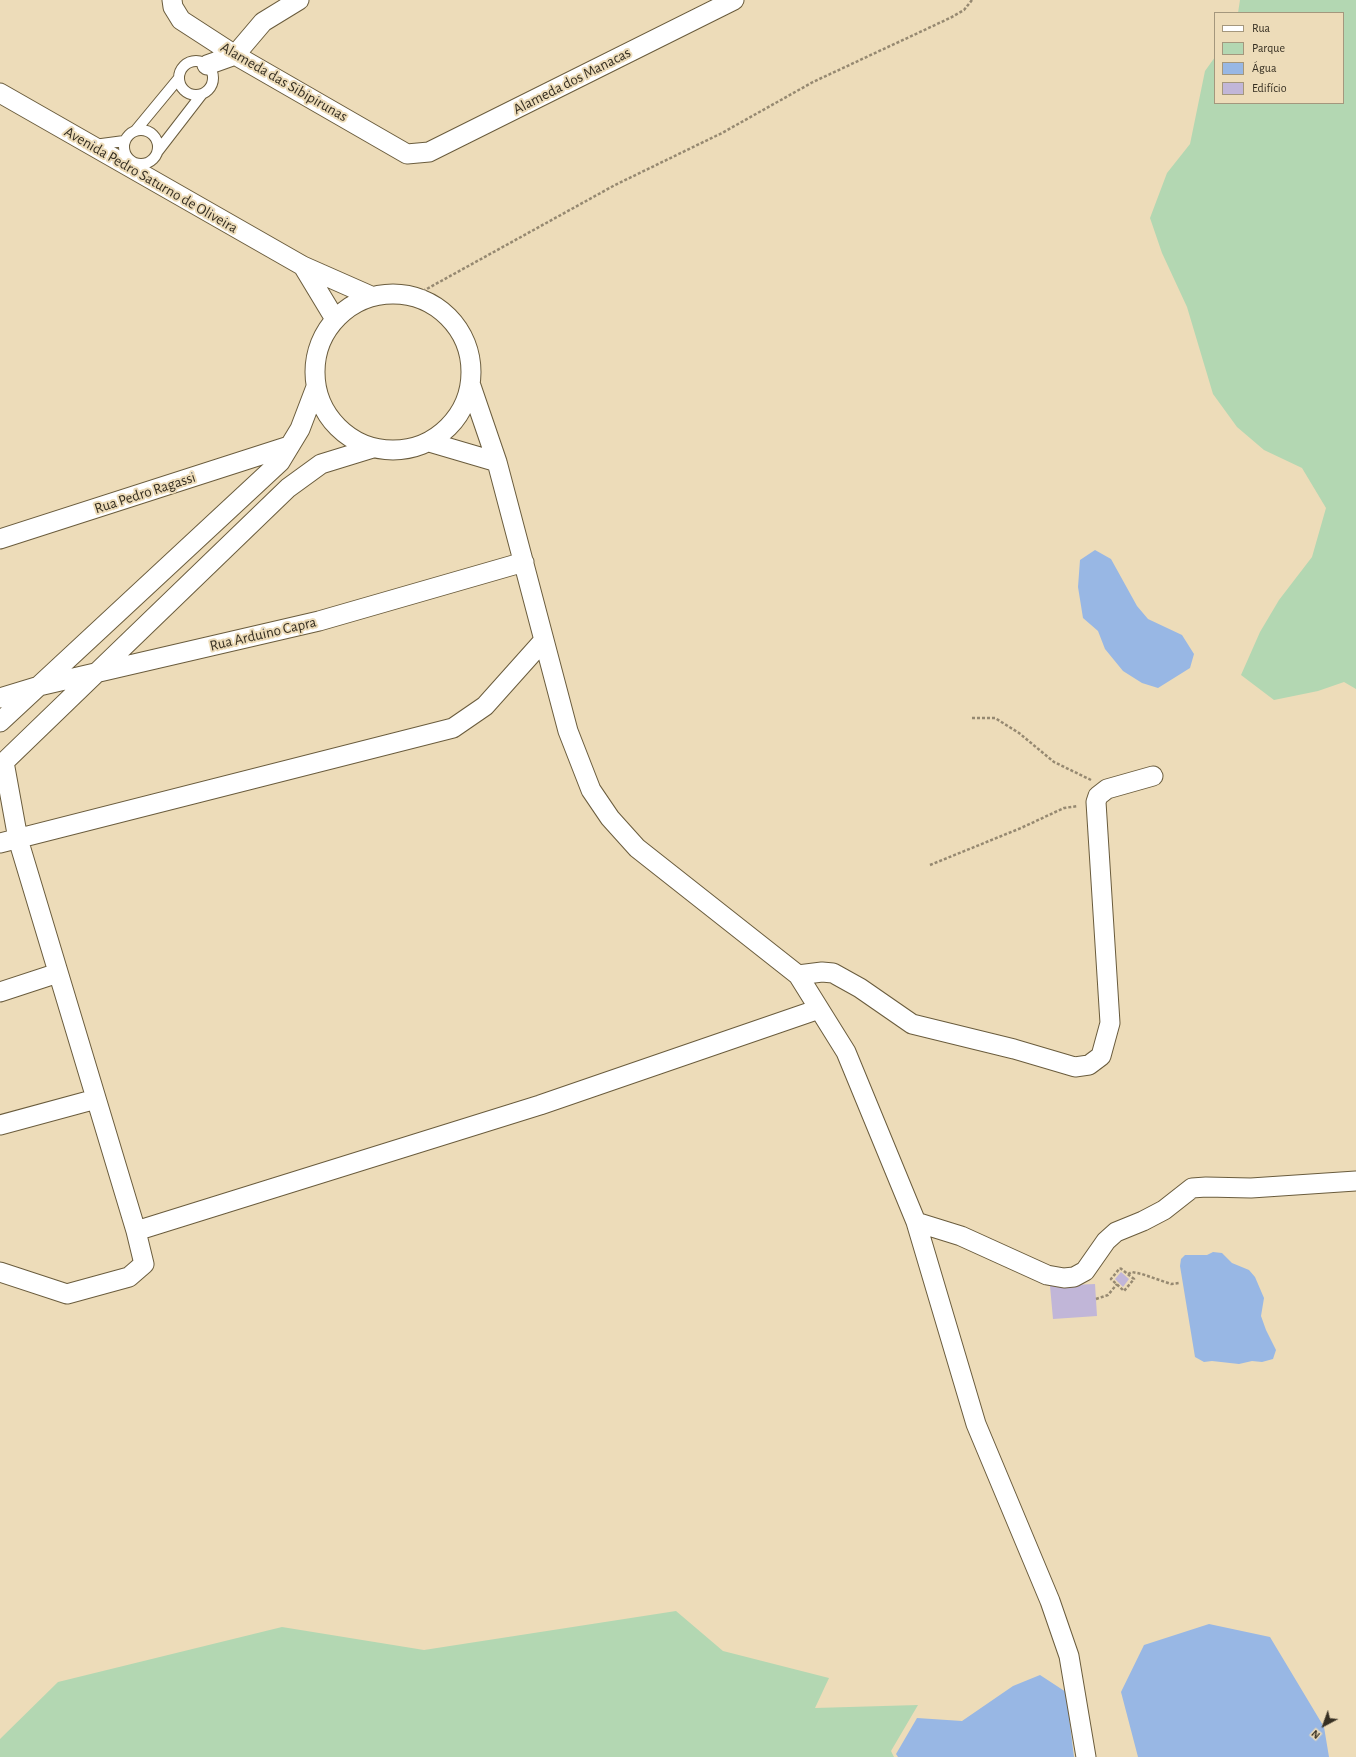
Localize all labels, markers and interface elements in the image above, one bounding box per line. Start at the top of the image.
legend [1214,12,1344,104]
text: Rua [1252,22,1270,34]
street label: Alameda das Sibipirunas [217,38,351,126]
text: Parque [1252,42,1285,54]
street label: Alameda dos Manacas [510,44,634,118]
text: Água [1252,62,1276,74]
text: Edifício [1252,82,1287,94]
street label: Avenida Pedro Saturno de Oliveira [61,123,241,237]
street label: Rua Pedro Ragassi [92,468,198,518]
street label: Rua Arduino Capra [208,613,318,655]
north arrow [1304,1705,1344,1745]
text: N [1309,1728,1322,1741]

